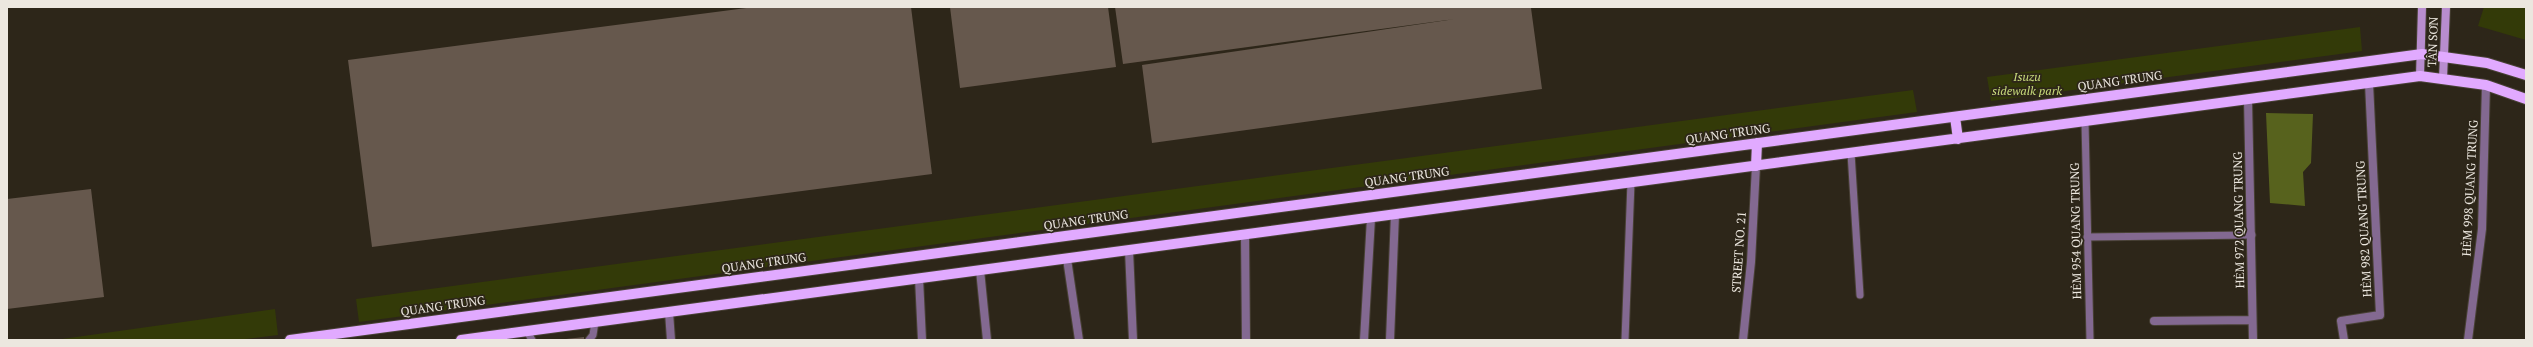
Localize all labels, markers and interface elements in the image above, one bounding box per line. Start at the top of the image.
street label: TÂN SƠN [2424,16,2441,67]
street label: QUANG TRUNG [2077,67,2164,94]
park label: Isuzu sidewalk park [1992,69,2062,98]
street label: HẺM 998 QUANG TRUNG [2458,119,2481,257]
street label: QUANG TRUNG [1685,120,1772,147]
street label: HẺM 972 QUANG TRUNG [2230,151,2247,289]
street label: HẺM 982 QUANG TRUNG [2352,160,2375,298]
street label: HẺM 954 QUANG TRUNG [2067,162,2084,300]
street label: QUANG TRUNG [1364,163,1451,190]
street label: QUANG TRUNG [1043,206,1130,233]
street label: STREET NO. 21 [1728,211,1749,293]
street label: QUANG TRUNG [721,249,808,276]
street label: QUANG TRUNG [400,292,487,319]

